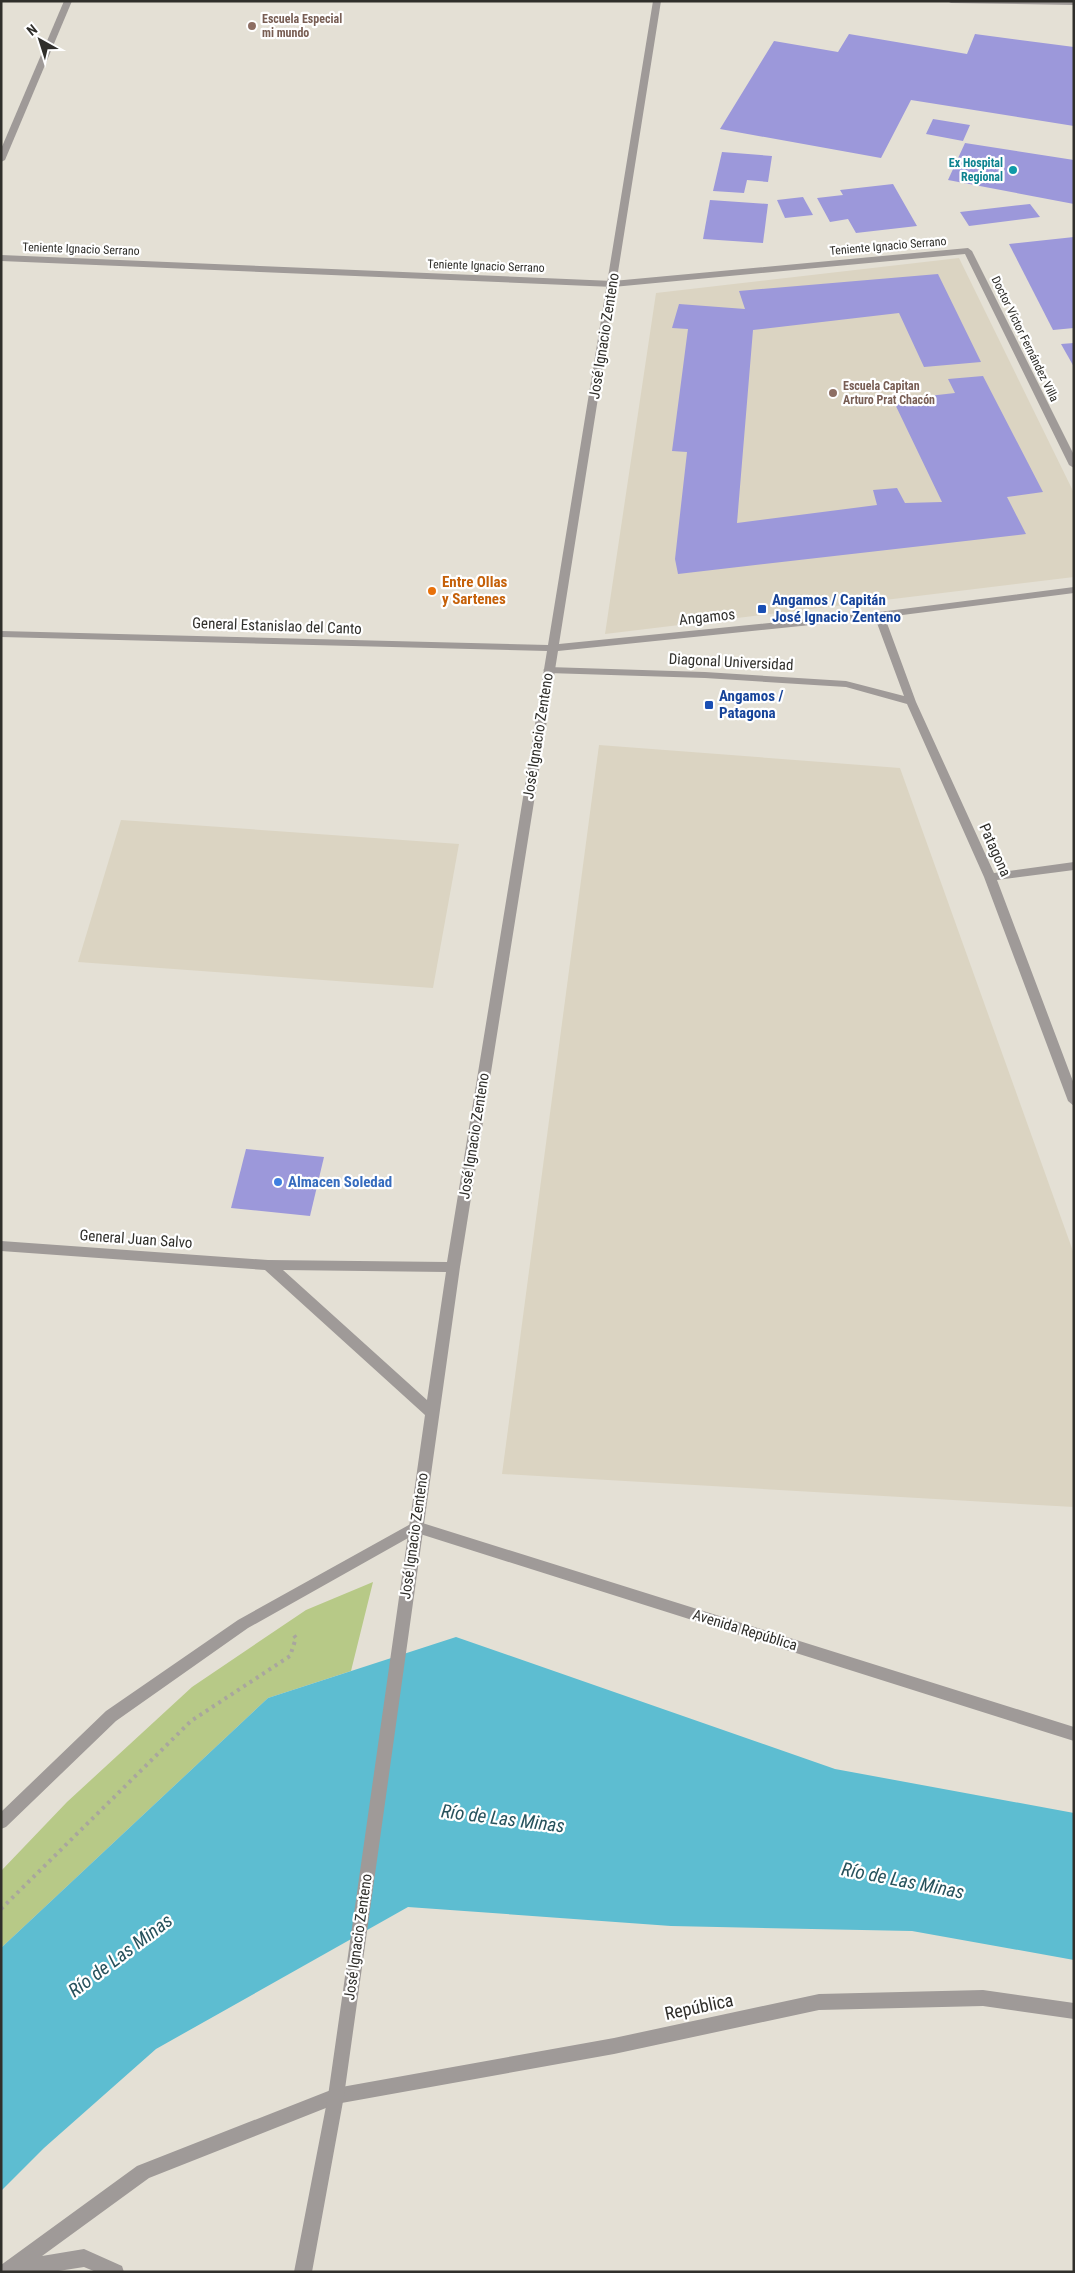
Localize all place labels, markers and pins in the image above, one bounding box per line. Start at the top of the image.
place label: Escuela Especial mi mundo [262,12,342,40]
marker: Escuela Especial mi mundo [246,20,258,32]
place label: Ex Hospital Regional [949,156,1003,184]
marker: Ex Hospital Regional [1007,164,1019,176]
place label: Escuela Capitan Arturo Prat Chacón [843,379,935,407]
marker: Escuela Capitan Arturo Prat Chacón [827,387,839,399]
place label: Entre Ollas y Sartenes [442,573,507,608]
marker: Entre Ollas y Sartenes [426,585,438,597]
place label: Angamos / Capitán José Ignacio Zenteno [772,591,901,626]
marker: Angamos / Capitán José Ignacio Zenteno [756,603,768,615]
place label: Angamos / Patagona [719,687,783,722]
marker: Angamos / Patagona [703,699,715,711]
place label: Almacen Soledad [288,1173,392,1191]
marker: Almacen Soledad [272,1176,284,1188]

